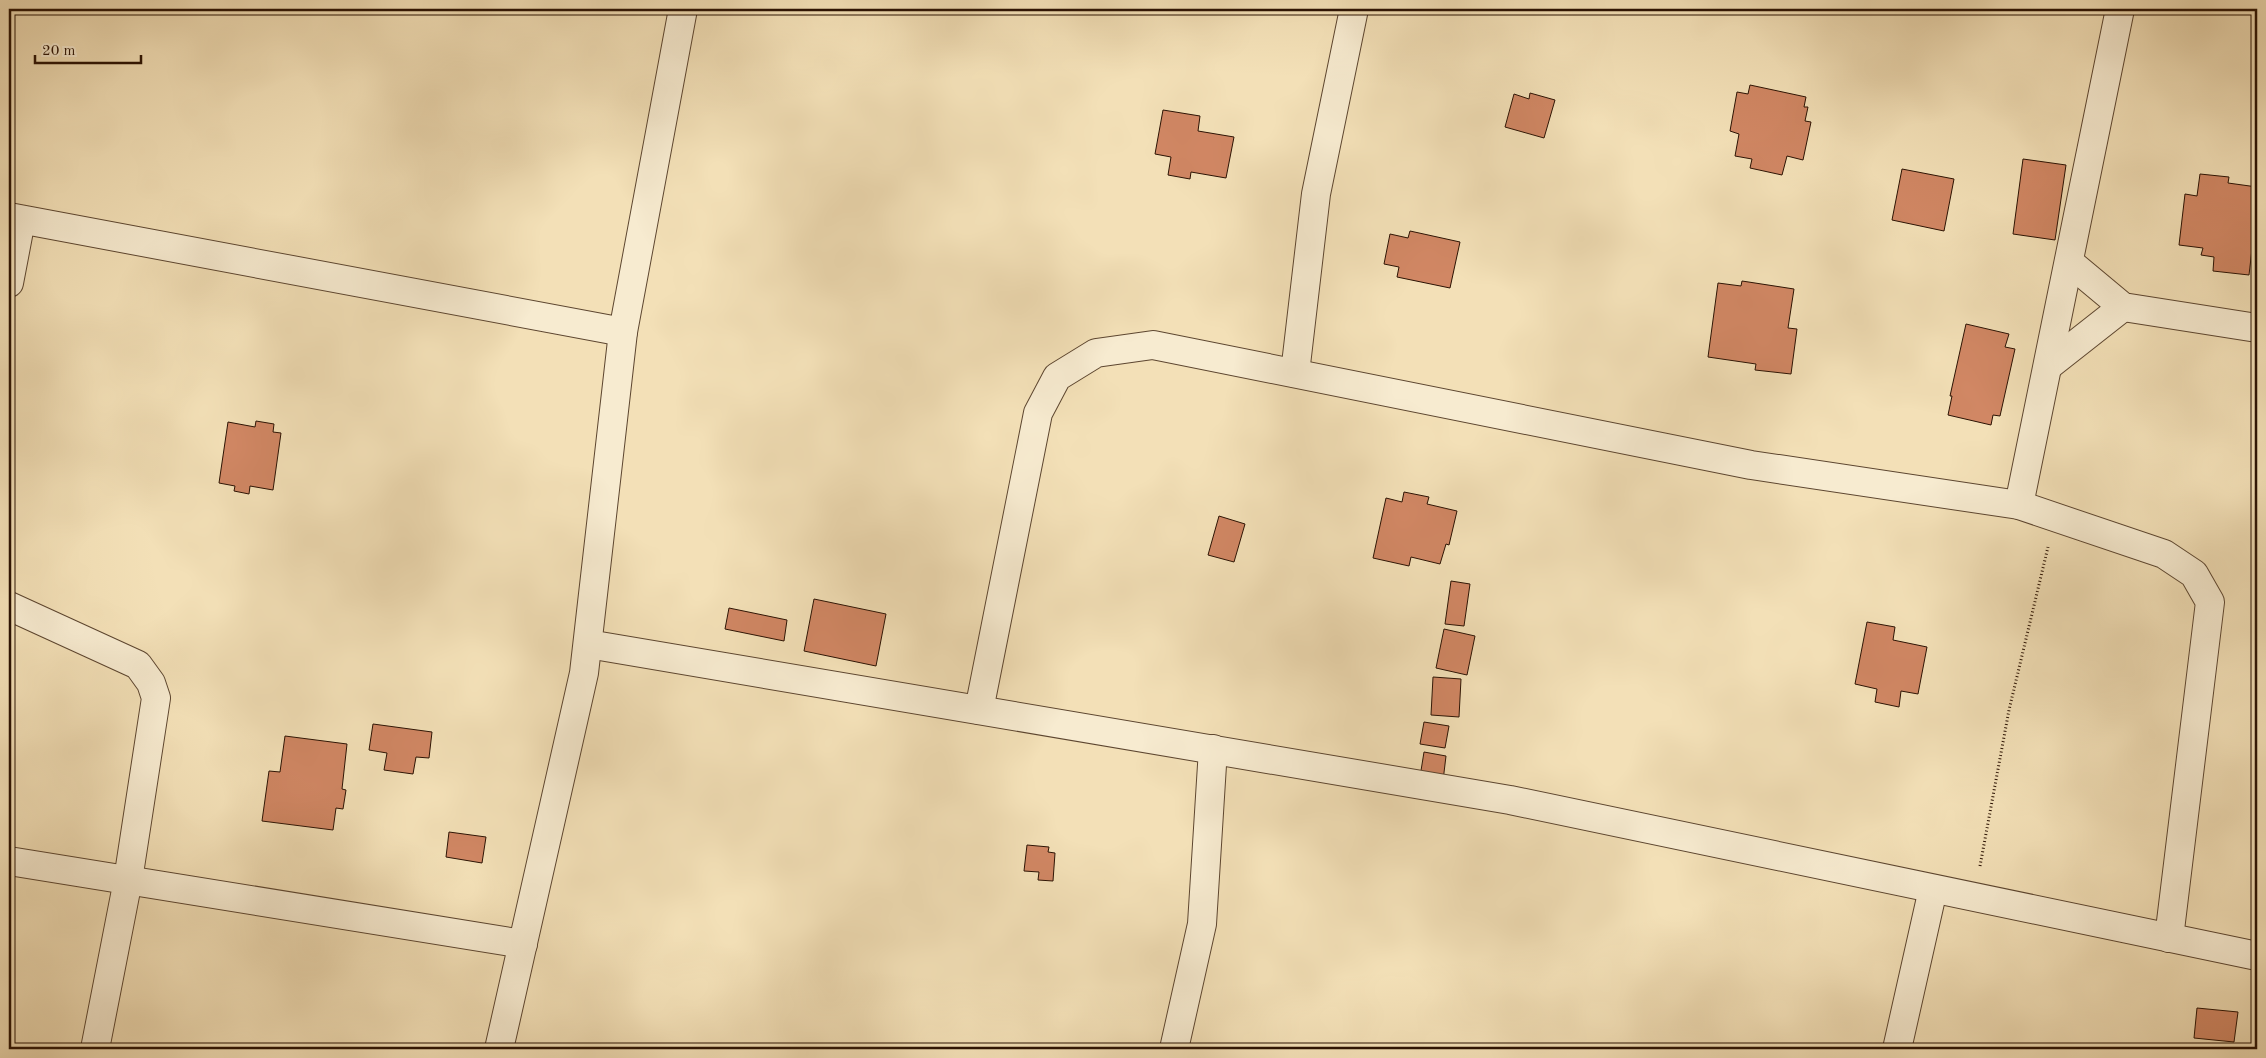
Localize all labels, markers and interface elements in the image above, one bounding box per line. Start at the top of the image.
scale bar [35,32,141,64]
text: 20 m [42,44,76,59]

